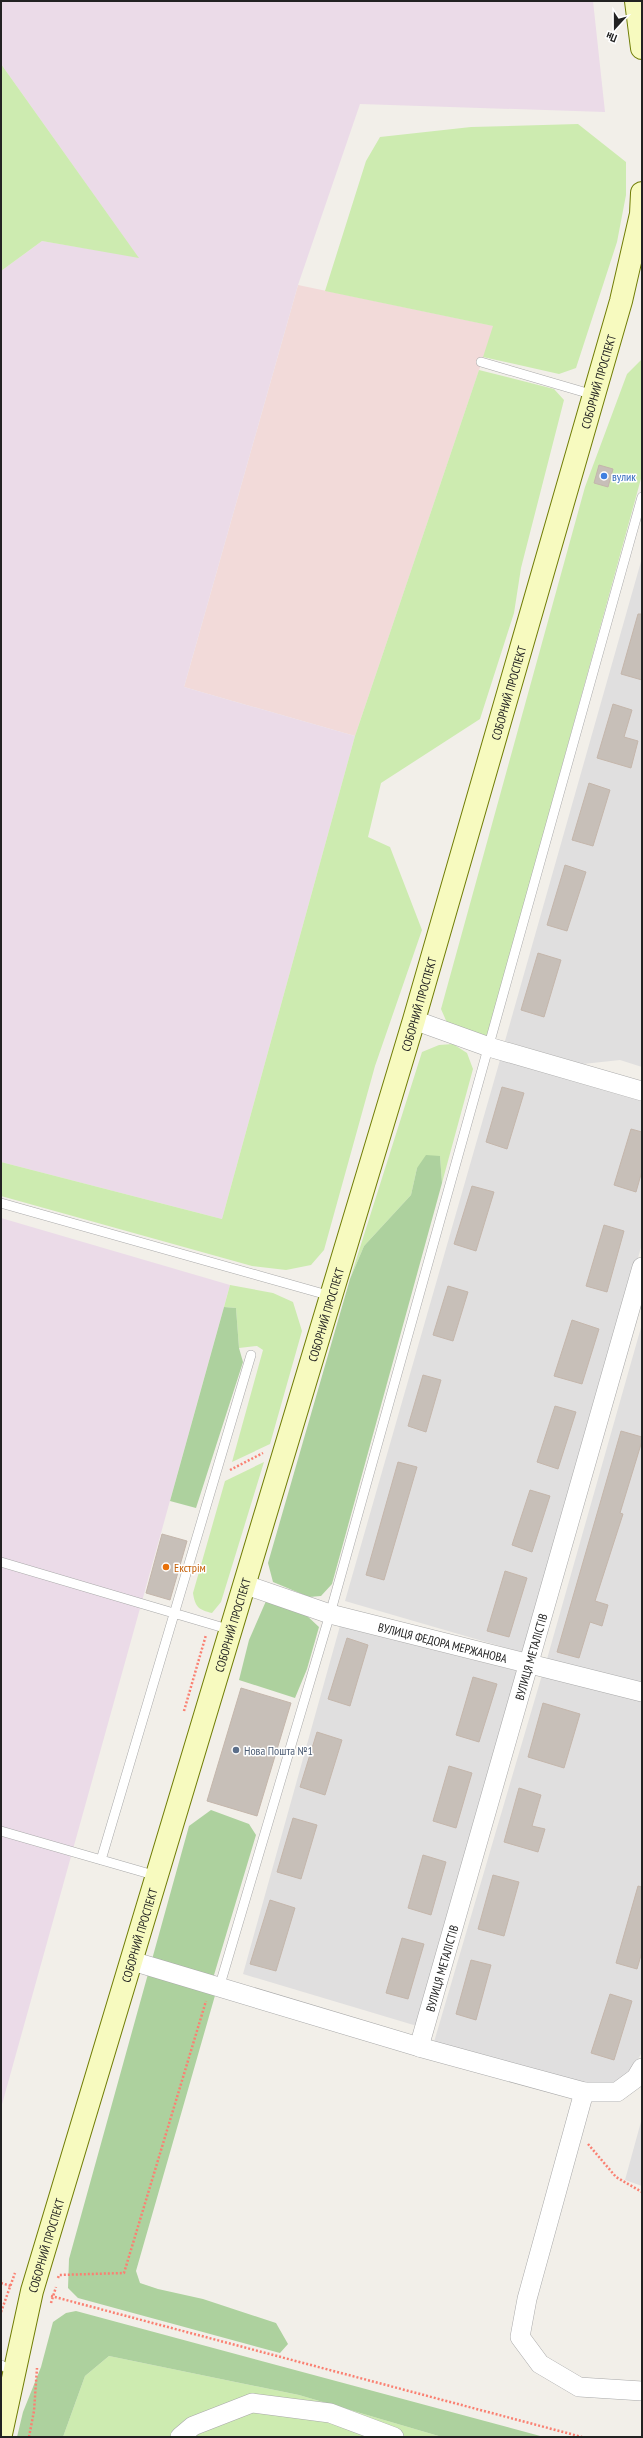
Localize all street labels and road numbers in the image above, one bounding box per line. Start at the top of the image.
street label: СОБОРНИЙ ПРОСПЕКТ [577,332,619,430]
street label: СОБОРНИЙ ПРОСПЕКТ [488,643,529,742]
street label: СОБОРНИЙ ПРОСПЕКТ [398,955,439,1053]
street label: СОБОРНИЙ ПРОСПЕКТ [304,1265,347,1363]
street label: СОБОРНИЙ ПРОСПЕКТ [211,1575,254,1674]
street label: ВУЛИЦЯ МЕТАЛІСТІВ [511,1611,550,1702]
street label: ВУЛИЦЯ ФЕДОРА МЕРЖАНОВА [377,1619,509,1666]
street label: СОБОРНИЙ ПРОСПЕКТ [118,1886,160,1984]
street label: ВУЛИЦЯ МЕТАЛІСТІВ [422,1923,461,2013]
street label: СОБОРНИЙ ПРОСПЕКТ [25,2196,67,2294]

